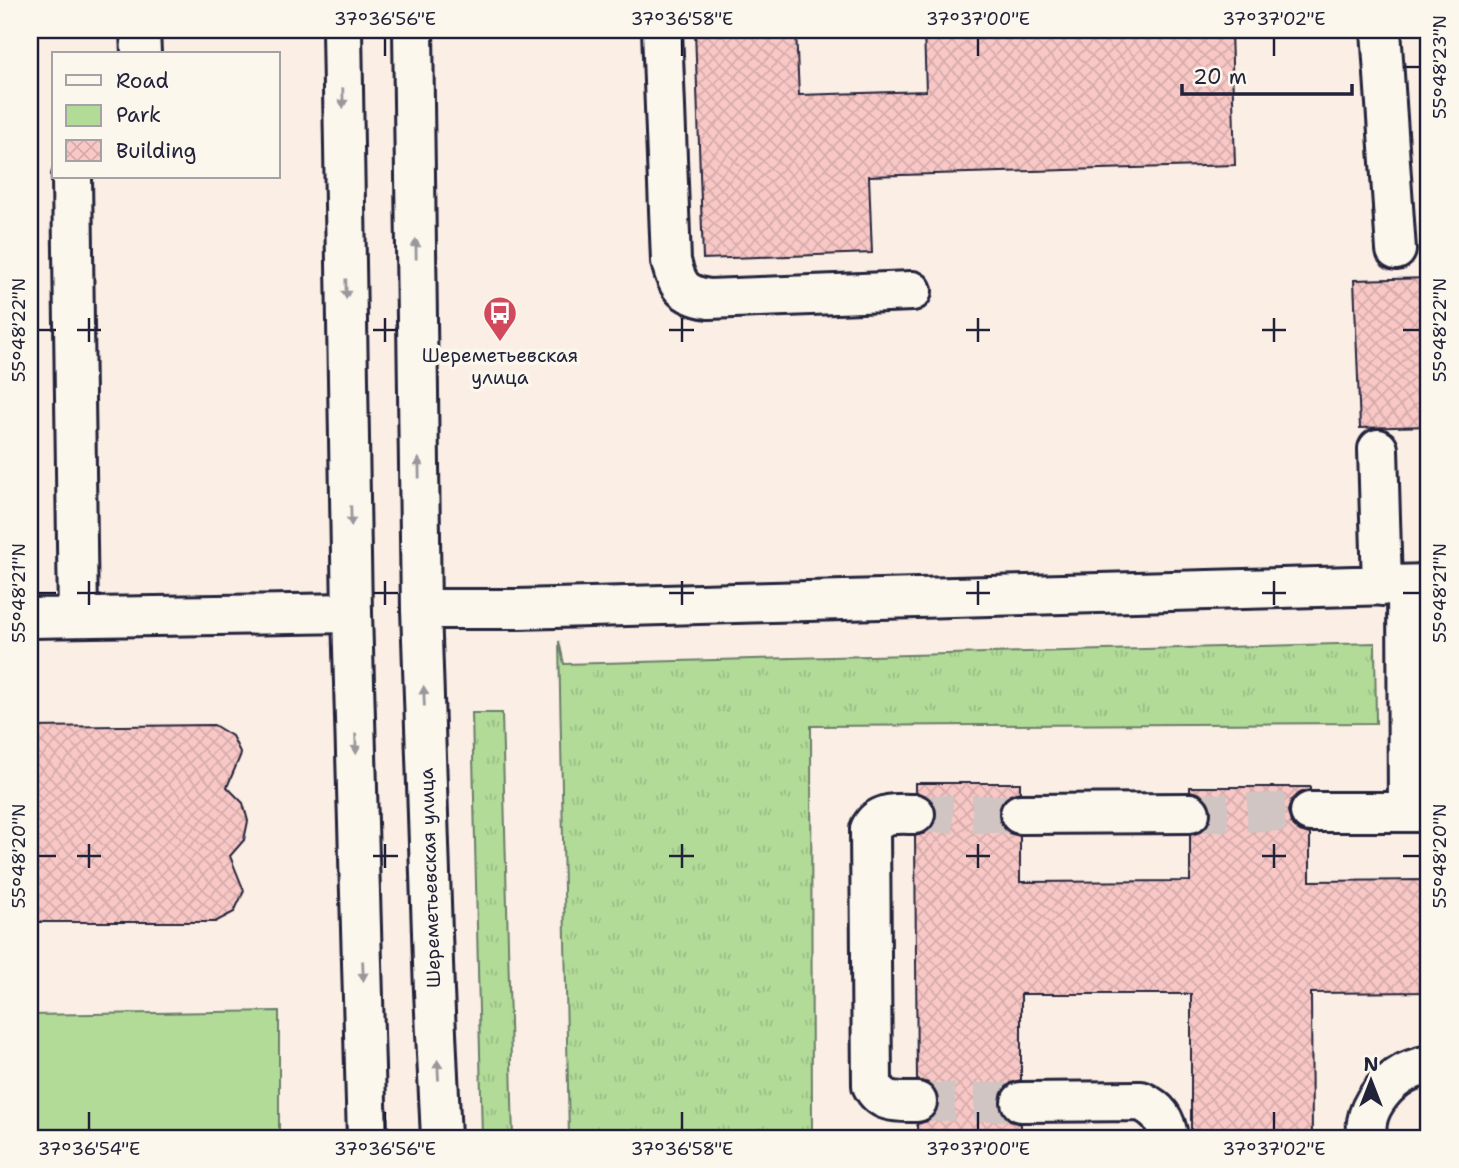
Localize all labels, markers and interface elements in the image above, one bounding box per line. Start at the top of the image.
text: 37°36'56"E [334,7,436,31]
text: 37°36'58"E [631,7,733,31]
text: 37°37'00"E [926,7,1030,31]
text: 37°37'02"E [1223,7,1325,31]
text: 55°48'23"N [1428,15,1452,119]
legend [52,52,280,178]
scale bar [1182,52,1352,96]
text: 20 m [1193,63,1247,91]
text: Road [116,67,169,95]
one-way arrow [337,87,349,109]
text: Park [116,101,161,129]
text: Building [116,137,196,165]
one-way arrow [410,238,421,260]
text: 55°48'22"N [7,278,31,382]
one-way arrow [341,278,352,300]
text: 55°48'22"N [1428,278,1452,382]
bus stop icon: Шереметьевская улица [481,294,519,343]
place label: Шереметьевская улица [422,343,578,390]
one-way arrow [413,457,425,479]
one-way arrow [345,505,356,527]
text: 55°48'21"N [7,543,31,643]
text: 55°48'21"N [1428,543,1452,643]
one-way arrow [418,685,430,707]
one-way arrow [350,733,362,755]
street label: Шереметьевская улица [414,767,446,988]
text: 55°48'20"N [7,803,31,909]
text: 55°48'20"N [1428,803,1452,909]
one-way arrow [357,960,368,982]
north arrow [1336,1046,1406,1116]
text: N [1363,1052,1379,1077]
one-way arrow [432,1059,443,1081]
text: 37°36'54"E [38,1137,140,1161]
text: 37°36'56"E [334,1137,436,1161]
text: 37°36'58"E [631,1137,733,1161]
text: 37°37'00"E [926,1137,1030,1161]
text: 37°37'02"E [1223,1137,1325,1161]

